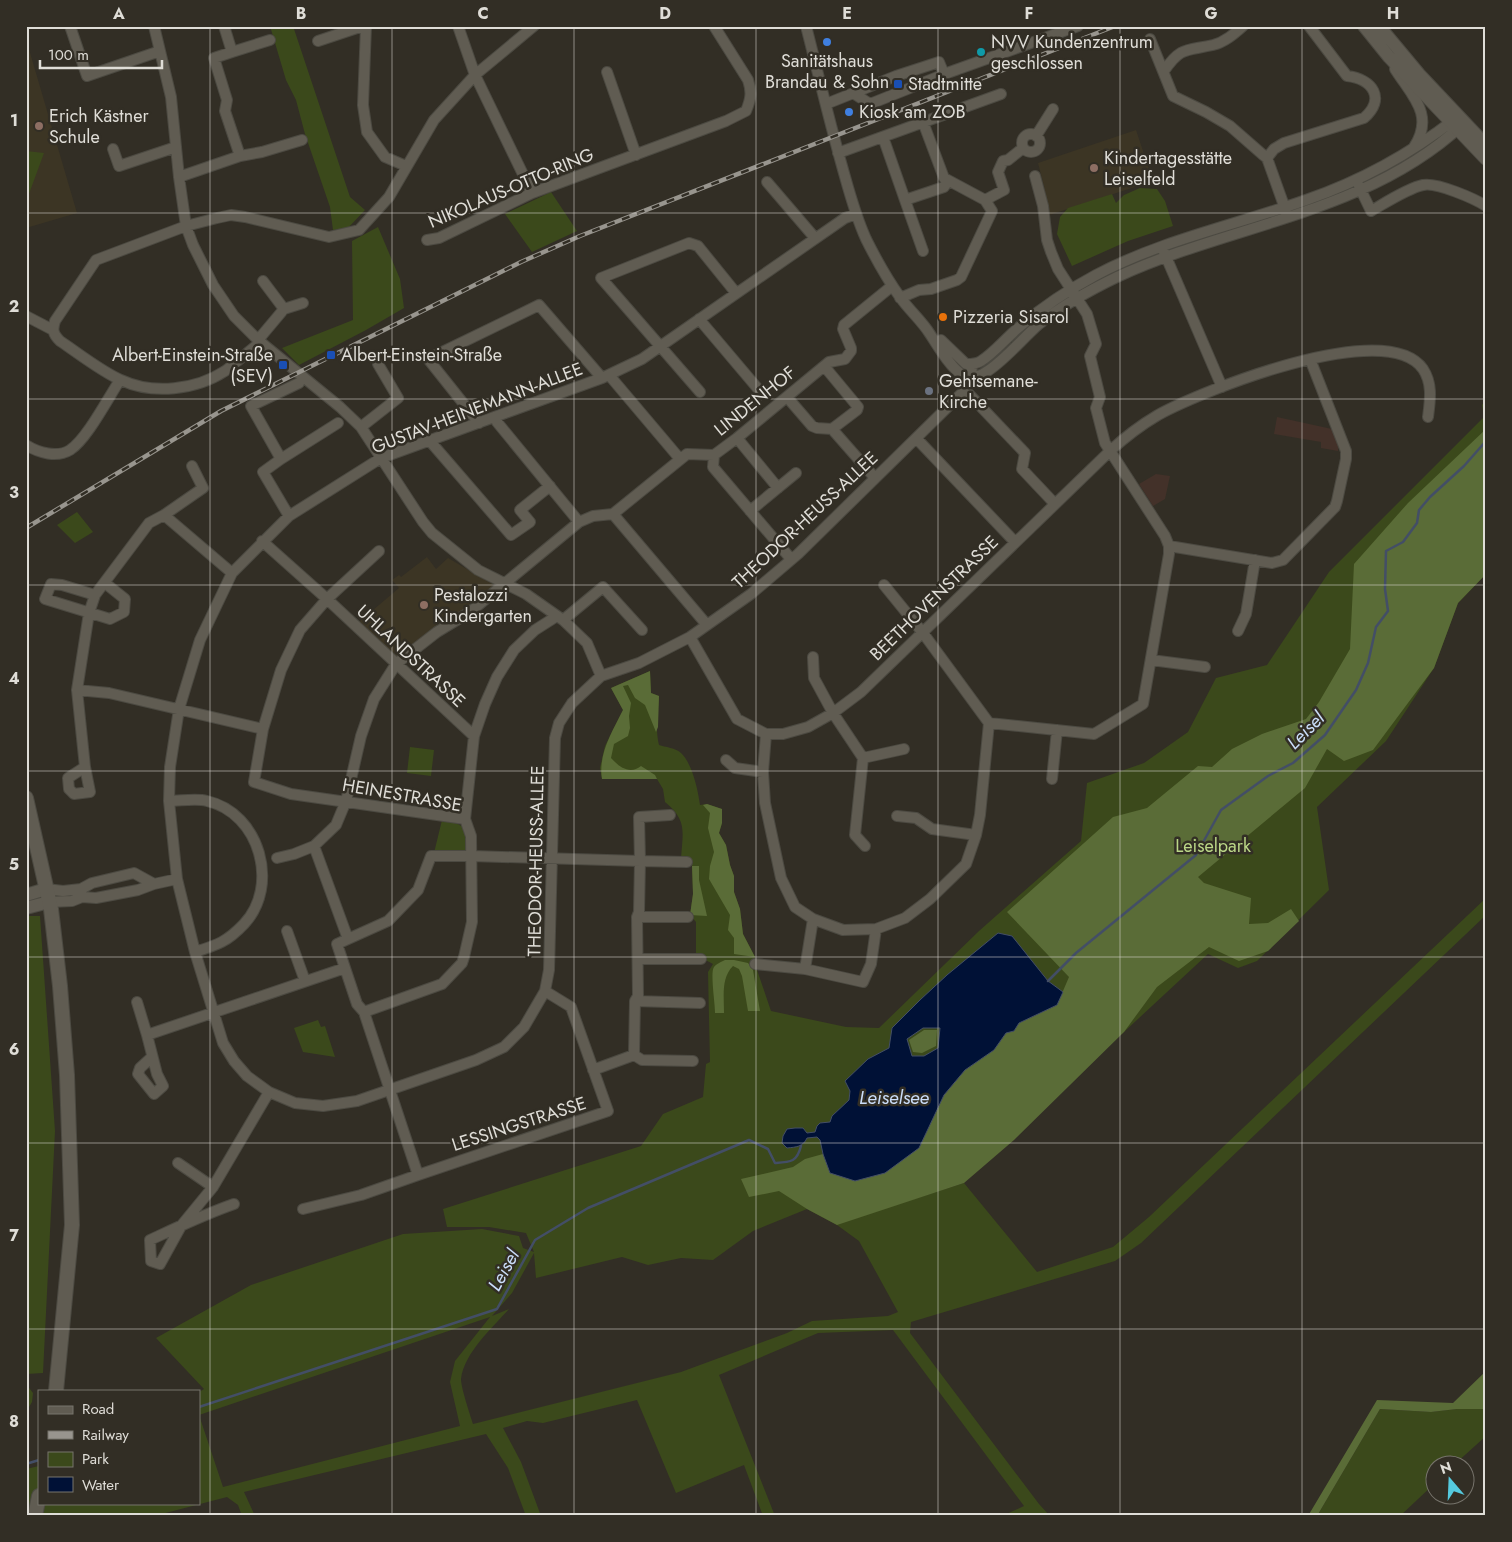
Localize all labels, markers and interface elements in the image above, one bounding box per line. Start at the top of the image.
text: A [112,2,125,25]
text: B [296,2,306,25]
text: C [477,2,489,25]
text: D [659,2,671,25]
text: E [842,2,852,25]
text: F [1025,2,1033,25]
text: G [1204,2,1218,25]
text: H [1387,2,1399,25]
place label: NVV Kundenzentrum geschlossen [991,29,1153,76]
marker: Sanitätshaus Brandau & Sohn [821,36,833,48]
scale bar [40,38,162,70]
text: 100 m [48,44,89,66]
marker: NVV Kundenzentrum geschlossen [975,46,987,58]
place label: Sanitätshaus Brandau & Sohn [765,48,889,95]
place label: Stadtmitte [908,71,982,97]
marker: Stadtmitte [892,78,904,90]
place label: Kiosk am ZOB [859,99,966,125]
place label: Erich Kästner Schule [49,103,149,150]
marker: Kiosk am ZOB [843,106,855,118]
text: 1 [10,109,18,132]
marker: Erich Kästner Schule [33,120,45,132]
street label: NIKOLAUS-OTTO-RING [424,141,598,235]
place label: Kindertagesstätte Leiselfeld [1104,145,1232,192]
marker: Kindertagesstätte Leiselfeld [1088,162,1100,174]
text: 2 [9,295,19,318]
place label: Pizzeria Sisarol [953,304,1069,330]
marker: Pizzeria Sisarol [937,311,949,323]
place label: Albert-Einstein-Straße (SEV) [112,342,273,389]
place label: Albert-Einstein-Straße [341,342,502,368]
marker: Albert-Einstein-Straße [325,349,337,361]
street label: GUSTAV-HEINEMANN-ALLEE [368,356,586,460]
marker: Albert-Einstein-Straße (SEV) [277,359,289,371]
street label: LINDENHOF [708,360,802,442]
place label: Gehtsemane- Kirche [939,368,1038,415]
marker: Gehtsemane- Kirche [923,385,935,397]
street label: THEODOR-HEUSS-ALLEE [726,445,884,595]
text: 3 [9,481,19,504]
street label: BEETHOVENSTRASSE [864,529,1004,667]
place label: Pestalozzi Kindergarten [434,582,532,629]
street label: UHLANDSTRASSE [351,599,471,713]
marker: Pestalozzi Kindergarten [418,599,430,611]
text: 4 [8,667,20,690]
water label: Leisel [1280,705,1331,755]
street label: THEODOR-HEUSS-ALLEE [521,765,551,957]
street label: HEINESTRASSE [340,772,464,818]
park label: Leiselpark [1175,833,1251,859]
text: 5 [9,853,19,876]
text: 6 [9,1038,19,1061]
water label: Leiselsee [859,1084,930,1111]
street label: LESSINGSTRASSE [448,1090,590,1158]
text: 7 [9,1224,19,1247]
water label: Leisel [481,1244,526,1296]
legend [38,1390,200,1504]
text: Road [82,1398,114,1420]
text: 8 [9,1410,19,1433]
text: Railway [82,1424,129,1446]
text: Park [82,1448,109,1470]
north arrow [1424,1454,1474,1504]
text: N [1437,1456,1454,1479]
text: Water [82,1474,120,1496]

